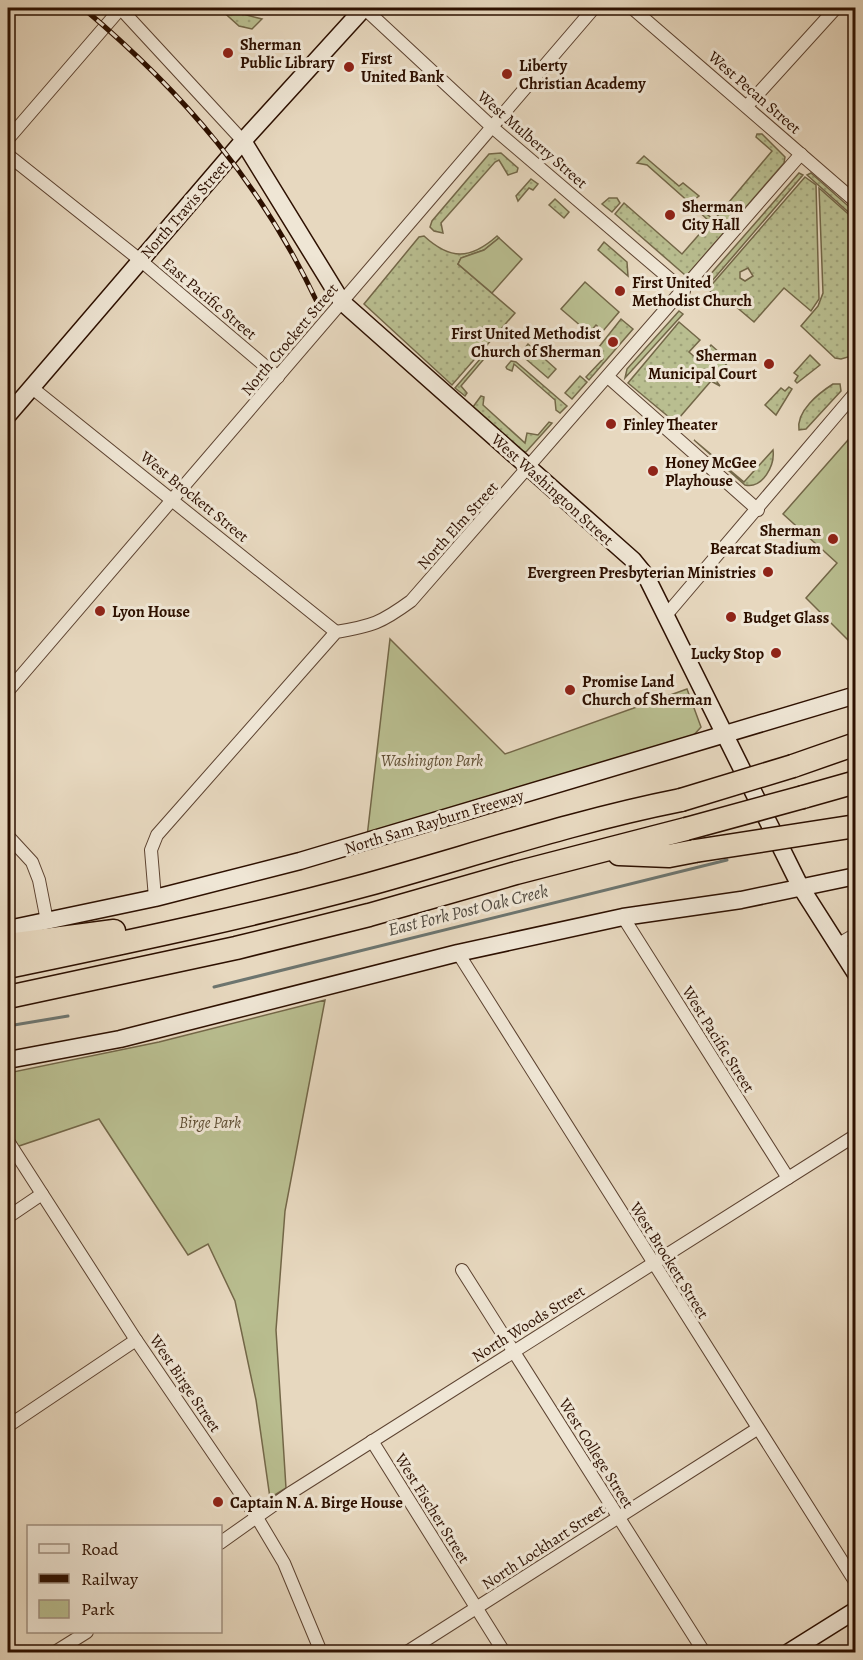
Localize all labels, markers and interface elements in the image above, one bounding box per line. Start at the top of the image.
place label: Sherman Public Library [240,34,335,74]
marker: Sherman Public Library [221,46,235,60]
street label: West Pecan Street [702,46,805,139]
place label: First United Bank [361,48,445,88]
place label: Liberty Christian Academy [519,55,646,95]
marker: First United Bank [342,60,356,74]
marker: Liberty Christian Academy [500,67,514,81]
street label: West Mulberry Street [472,85,592,194]
street label: North Travis Street [136,156,234,264]
place label: Sherman City Hall [682,196,743,236]
marker: Sherman City Hall [663,208,677,222]
street label: East Pacific Street [157,253,261,345]
place label: First United Methodist Church [632,272,752,312]
street label: North Crockett Street [236,279,343,401]
marker: First United Methodist Church [613,284,627,298]
place label: First United Methodist Church of Sherman [451,323,602,363]
marker: First United Methodist Church of Sherman [606,335,620,349]
place label: Sherman Municipal Court [648,345,758,385]
marker: Sherman Municipal Court [762,357,776,371]
place label: Finley Theater [623,414,718,436]
marker: Finley Theater [604,417,618,431]
street label: West Washington Street [486,428,618,551]
street label: West Brockett Street [135,446,253,547]
place label: Honey McGee Playhouse [665,452,757,492]
marker: Honey McGee Playhouse [646,464,660,478]
street label: North Elm Street [412,477,503,574]
place label: Sherman Bearcat Stadium [710,520,822,560]
marker: Sherman Bearcat Stadium [826,532,840,546]
place label: Evergreen Presbyterian Ministries [527,562,756,584]
marker: Evergreen Presbyterian Ministries [761,565,775,579]
place label: Lyon House [112,601,190,623]
marker: Lyon House [93,604,107,618]
place label: Budget Glass [743,607,829,629]
marker: Budget Glass [724,610,738,624]
place label: Lucky Stop [691,643,764,665]
marker: Lucky Stop [769,646,783,660]
place label: Promise Land Church of Sherman [582,671,712,711]
marker: Promise Land Church of Sherman [563,683,577,697]
park label: Washington Park [381,750,483,772]
street label: North Sam Rayburn Freeway [342,784,527,860]
water label: East Fork Post Oak Creek [385,879,551,941]
street label: West Pacific Street [676,981,760,1097]
park label: Birge Park [179,1112,241,1134]
street label: West Brockett Street [624,1197,714,1323]
street label: North Woods Street [468,1280,589,1367]
street label: West Birge Street [144,1330,226,1437]
street label: West College Street [553,1393,639,1513]
street label: West Fischer Street [389,1449,475,1568]
place label: Captain N. A. Birge House [230,1492,403,1514]
marker: Captain N. A. Birge House [211,1495,225,1509]
street label: North Lockhart Street [478,1499,610,1595]
legend [27,1525,222,1633]
text: Road [81,1537,119,1561]
text: Railway [81,1567,139,1591]
text: Park [81,1597,115,1621]

